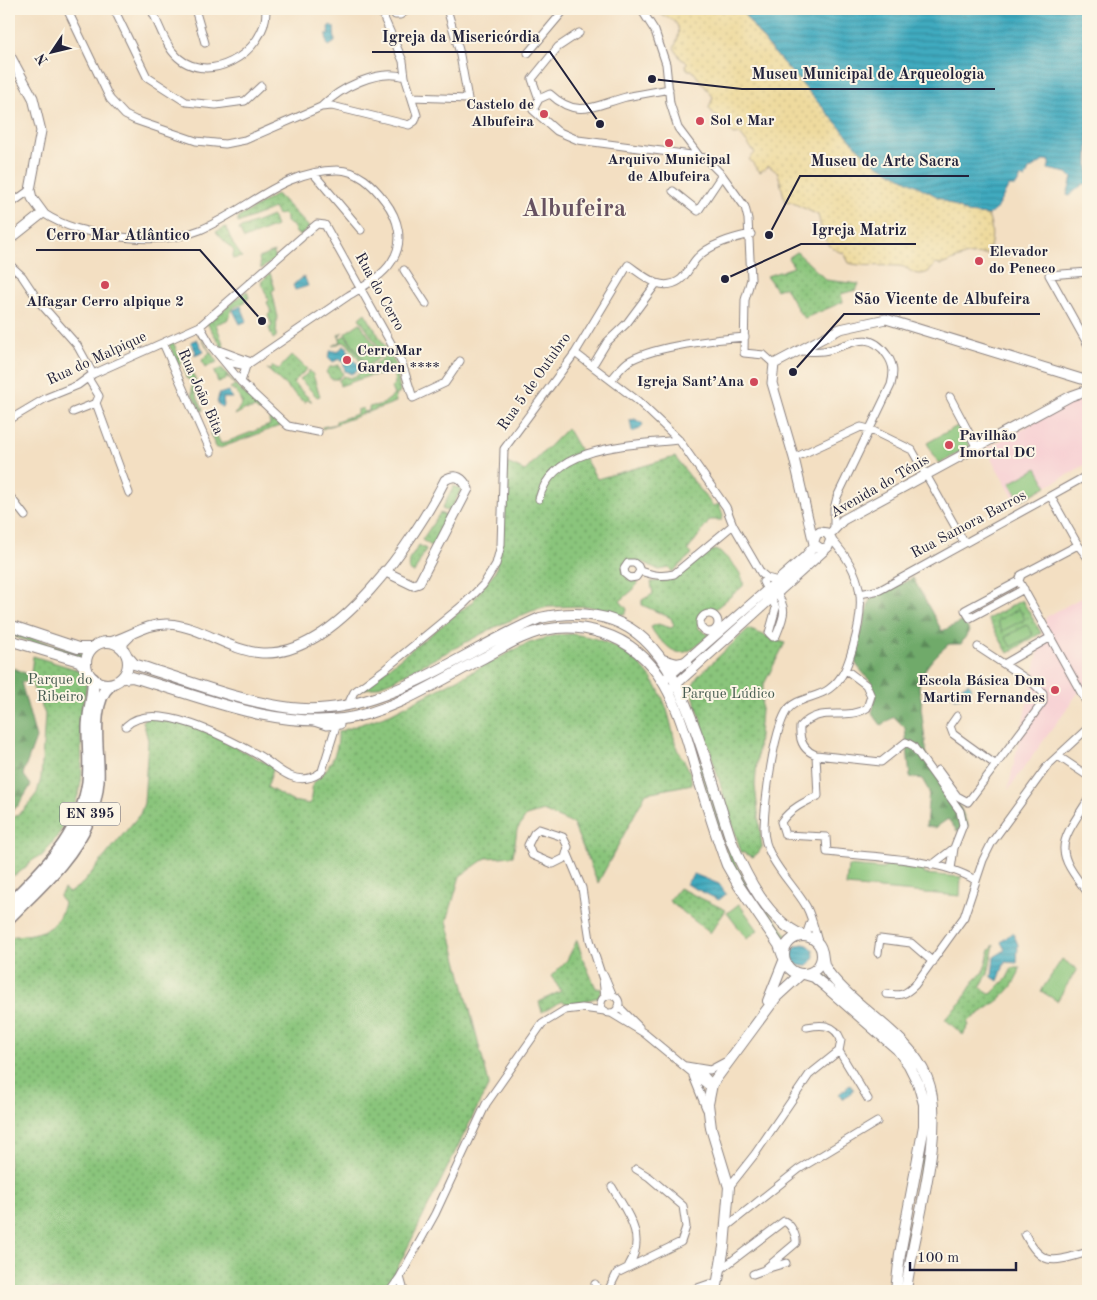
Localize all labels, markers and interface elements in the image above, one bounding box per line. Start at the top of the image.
callout: Igreja da Misericórdia [372,21,550,52]
north arrow [28,28,78,78]
text: Igreja da Misericórdia [382,30,540,46]
text: N [33,50,51,67]
callout: Museu Municipal de Arqueologia [742,58,995,89]
text: Museu Municipal de Arqueologia [751,67,985,83]
place label: Castelo de Albufeira [466,98,534,130]
marker: Castelo de Albufeira [538,108,550,120]
place label: Sol e Mar [710,114,775,129]
marker: Sol e Mar [694,115,706,127]
marker: Arquivo Municipal de Albufeira [663,137,675,149]
callout: Museu de Arte Sacra [800,145,969,176]
place label: Arquivo Municipal de Albufeira [607,153,731,185]
text: Museu de Arte Sacra [811,154,959,170]
district label: Albufeira [521,197,627,222]
callout: Igreja Matriz [801,213,916,244]
callout: Cerro Mar Atlântico [36,219,200,250]
text: Igreja Matriz [811,223,907,239]
text: Cerro Mar Atlântico [46,228,190,244]
place label: Elevador do Peneco [989,245,1056,277]
street label: Rua do Cerro [351,251,407,333]
marker: Elevador do Peneco [973,255,985,267]
marker: Alfagar Cerro alpique 2 [99,279,111,291]
callout: São Vicente de Albufeira [844,283,1040,314]
text: São Vicente de Albufeira [854,292,1030,308]
place label: Alfagar Cerro alpique 2 [26,295,184,310]
street label: Rua do Malpique [45,329,149,389]
street label: Rua 5 de Outubro [496,331,574,433]
place label: CerroMar Garden **** [357,344,440,376]
street label: Rua João Bita [174,347,226,438]
marker: CerroMar Garden **** [341,354,353,366]
place label: Igreja Sant’Ana [637,375,744,390]
marker: Igreja Sant’Ana [748,376,760,388]
place label: Pavilhão Imortal DC [959,429,1035,461]
marker: Pavilhão Imortal DC [943,439,955,451]
street label: Avenida do Ténis [828,453,932,521]
street label: Rua Samora Barros [909,488,1029,562]
park label: Parque do Ribeiro [27,673,93,705]
place label: Escola Básica Dom Martim Fernandes [918,674,1045,706]
marker: Escola Básica Dom Martim Fernandes [1049,684,1061,696]
park label: Parque Lúdico [681,687,775,702]
road number: EN 395 [60,802,120,826]
scale bar [910,1240,1016,1272]
text: 100 m [917,1251,959,1266]

